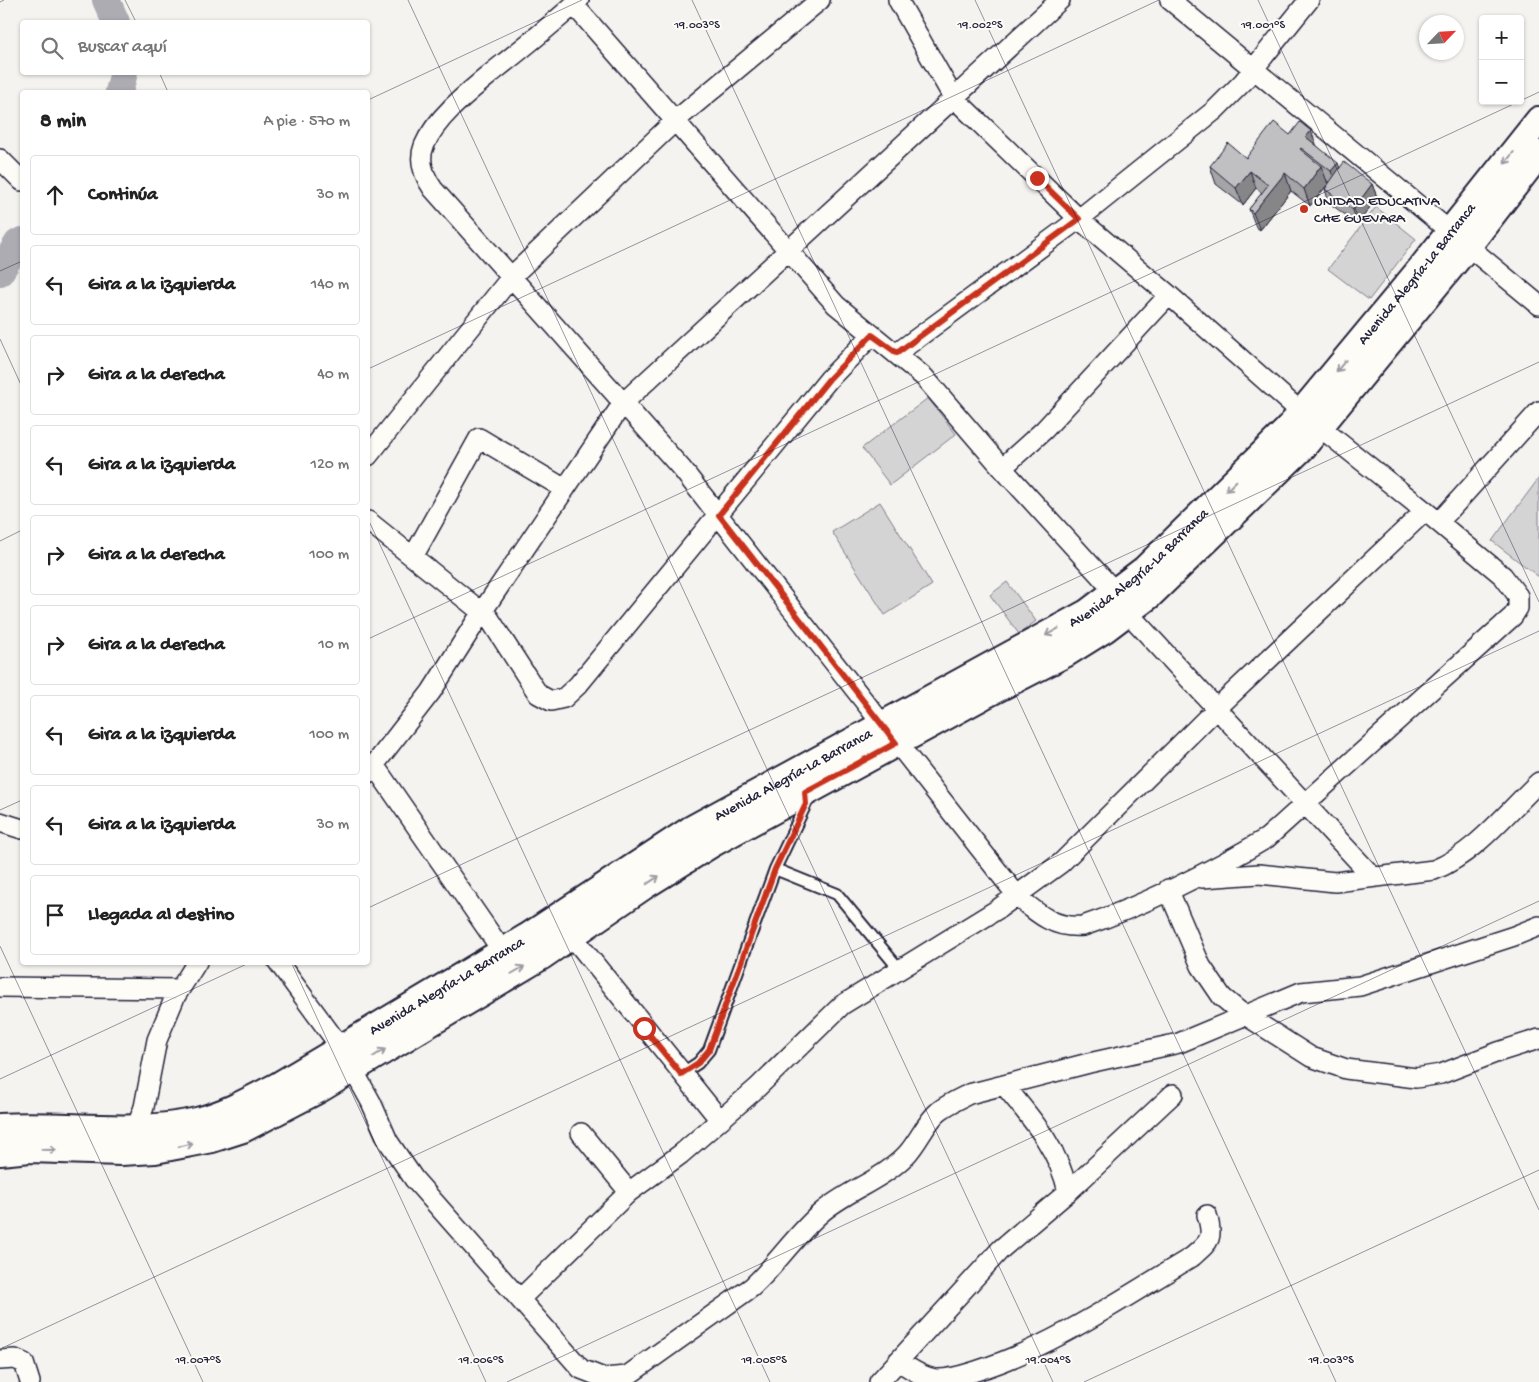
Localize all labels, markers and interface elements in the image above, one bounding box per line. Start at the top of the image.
north arrow [1419,15,1464,60]
map controls [1479,15,1524,105]
button: + [1479,15,1524,60]
text: 19.003°S [673,19,720,33]
text: 19.002°S [956,19,1003,33]
text: 19.001°S [1240,19,1285,33]
search box [20,20,370,75]
icon: search [38,34,66,62]
text: Buscar aquí [78,36,167,59]
button: − [1479,60,1524,105]
text: 8 min [40,110,86,135]
text: A pie · 570 m [264,113,350,132]
one-way arrow [1503,151,1514,164]
route end [1026,167,1049,190]
icon: ahead [41,181,69,209]
text: Continúa [88,184,158,207]
text: 30 m [316,186,349,205]
place label: UNIDAD EDUCATIVA CHE GUEVARA [1314,193,1440,228]
street label: Avenida Alegría-La Barranca [1354,200,1481,349]
marker: UNIDAD EDUCATIVA CHE GUEVARA [1298,203,1310,215]
icon: left [41,271,69,299]
text: Gira a la izquierda [88,274,235,297]
text: 140 m [311,276,349,295]
one-way arrow [1335,359,1346,372]
icon: right [41,361,69,389]
text: Gira a la derecha [88,364,225,387]
text: 40 m [317,366,349,385]
icon: left [41,451,69,479]
text: Gira a la izquierda [88,454,235,477]
text: 120 m [310,456,349,475]
one-way arrow [1225,480,1238,492]
street label: Avenida Alegría-La Barranca [1066,505,1213,632]
icon: right [41,541,69,569]
text: Gira a la derecha [88,544,225,567]
text: 100 m [309,546,349,565]
one-way arrow [1046,628,1060,638]
icon: right [41,631,69,659]
text: Gira a la derecha [88,634,225,657]
text: 10 m [318,636,349,655]
icon: left [41,721,69,749]
text: Gira a la izquierda [88,724,235,747]
street label: Avenida Alegría-La Barranca [711,725,876,826]
text: 100 m [309,726,349,745]
icon: left [41,811,69,839]
text: Gira a la izquierda [88,814,235,837]
text: 30 m [316,816,349,835]
one-way arrow [646,875,660,885]
icon: arrive [41,901,69,929]
text: Llegada al destino [88,904,234,927]
street label: Avenida Alegría-La Barranca [366,933,529,1040]
one-way arrow [511,965,525,975]
route start [633,1017,656,1040]
one-way arrow [371,1048,385,1058]
one-way arrow [177,1140,193,1149]
one-way arrow [40,1145,56,1155]
text: 19.007°S [174,1354,221,1368]
text: 19.006°S [457,1354,504,1368]
text: 19.005°S [740,1354,787,1368]
text: 19.004°S [1025,1354,1071,1368]
text: 19.003°S [1307,1354,1354,1368]

